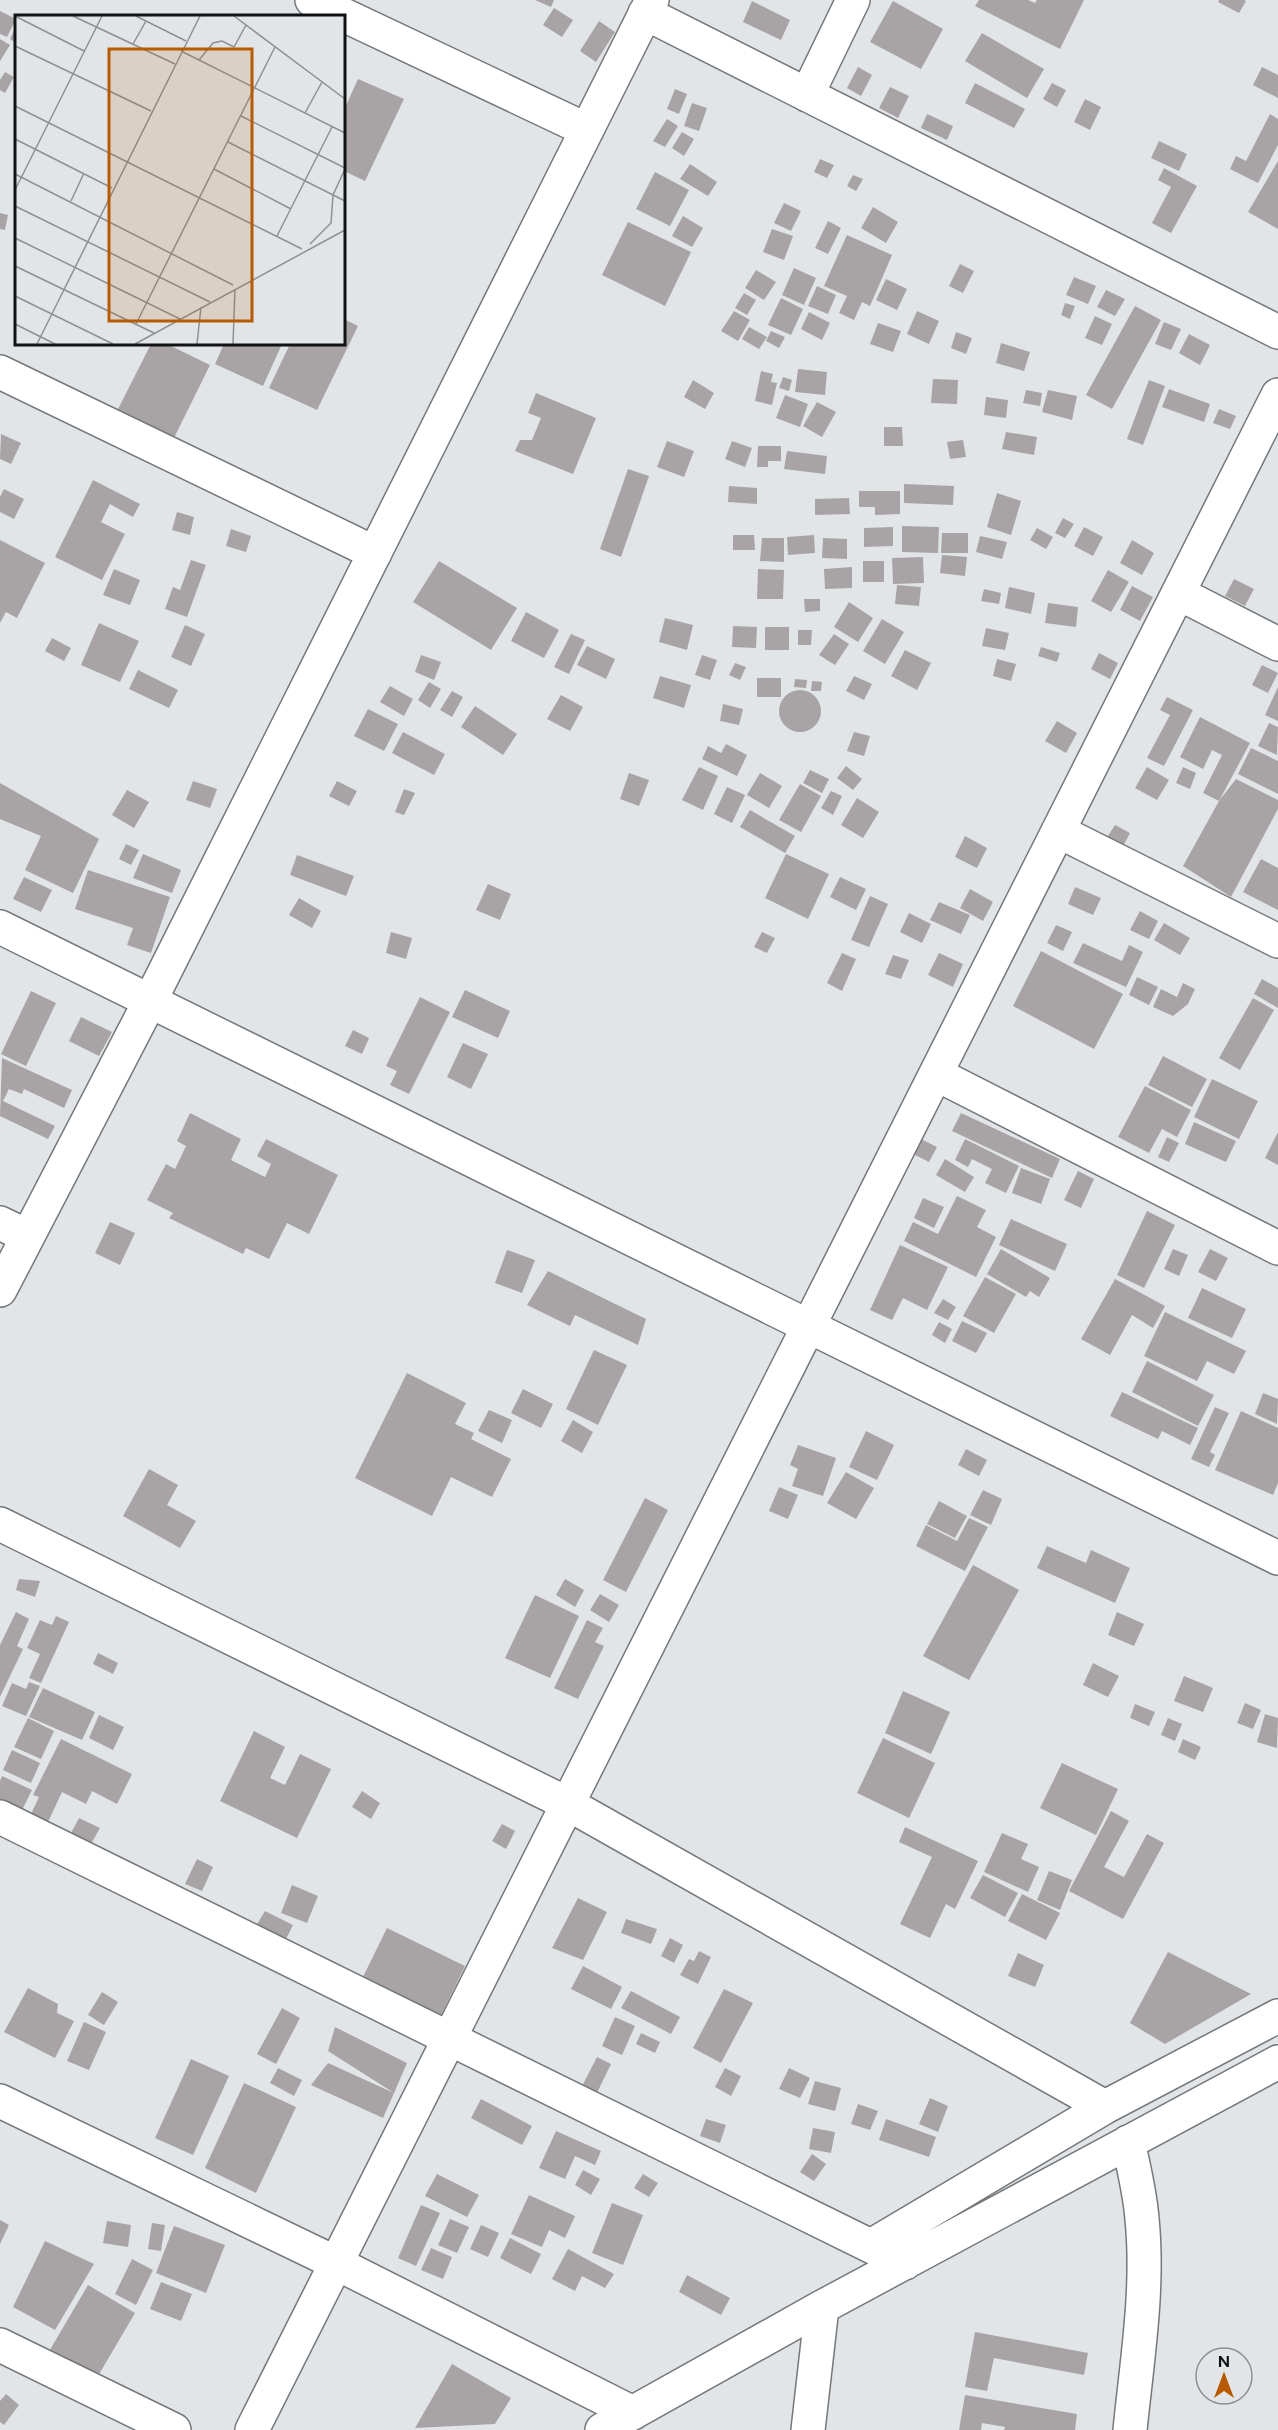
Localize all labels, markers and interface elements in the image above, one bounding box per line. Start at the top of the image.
inset map [15,15,345,345]
north arrow [1194,2346,1254,2406]
text: N [1218,2352,1230,2371]

